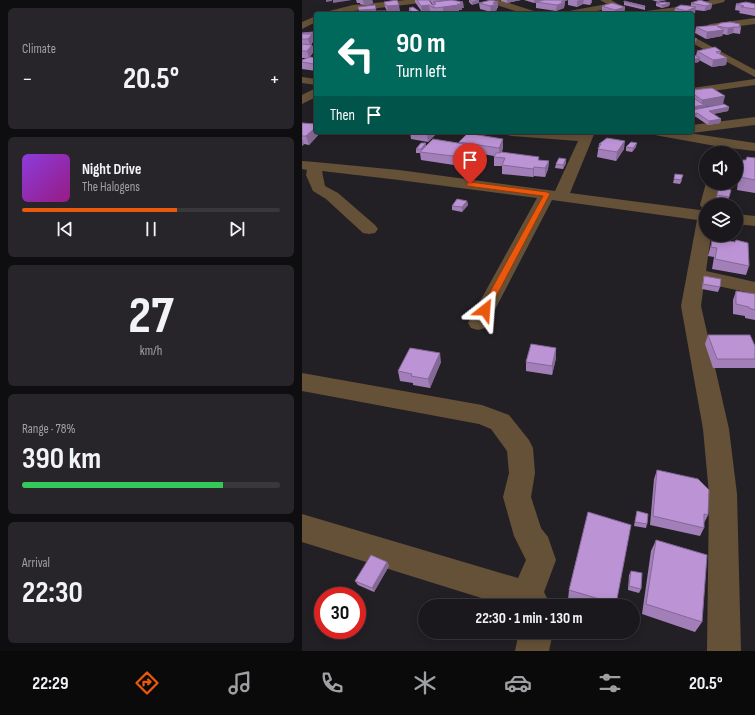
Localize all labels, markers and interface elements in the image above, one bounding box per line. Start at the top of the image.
text: 90 m [396,27,446,60]
icon: left [330,28,382,80]
text: Climate [22,41,56,57]
text: 20.5° [123,61,179,97]
text: Turn left [396,61,447,82]
text: − [22,66,33,93]
text: + [269,66,280,93]
icon: arrive [363,104,385,126]
text: Then [330,106,355,125]
pin [453,143,487,184]
map controls [699,146,743,242]
button: sound [699,146,743,190]
icon: arrive [459,149,481,171]
text: Night Drive [82,160,141,179]
text: The Halogens [82,179,140,195]
button: layers [699,198,743,242]
icon: previous [54,218,76,240]
icon: pause [140,218,162,240]
icon: next [226,218,248,240]
text: 27 [128,285,174,348]
position arrow [464,289,506,331]
text: km/h [140,343,162,359]
text: Range · 78% [22,421,76,437]
text: 390 km [22,441,101,477]
text: Arrival [22,555,50,571]
text: 22:30 [22,575,83,611]
speed limit sign: 30 [314,587,366,639]
text: 22:30 · 1 min · 130 m [476,609,582,628]
icon: directions [133,669,161,697]
icon: music [226,669,254,697]
icon: phone [318,669,346,697]
icon: climate [411,669,439,697]
icon: car [504,669,532,697]
icon: filters [596,669,624,697]
text: 22:29 [32,673,69,694]
text: 20.5° [689,673,723,694]

